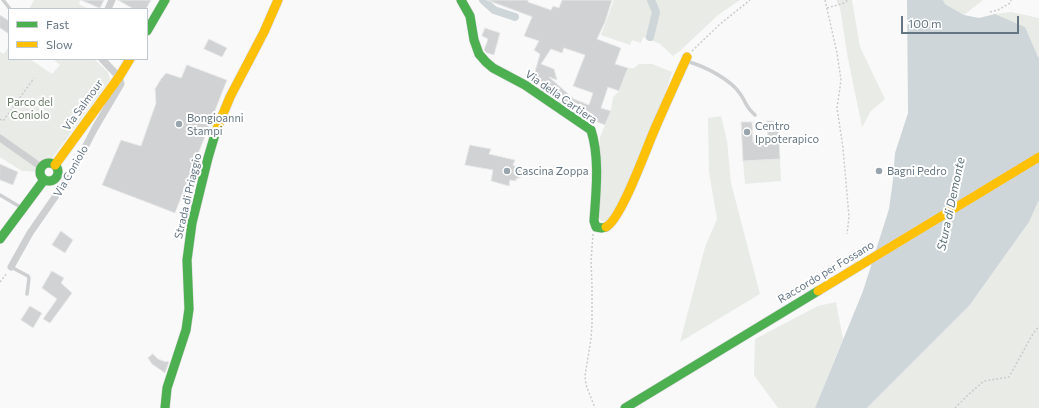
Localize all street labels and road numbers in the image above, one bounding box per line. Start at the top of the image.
street label: Via della Cartiera [523,67,599,127]
street label: Via Salmour [60,77,106,133]
street label: Via Coniolo [51,143,91,199]
street label: Strada di Priaggio [172,152,204,240]
street label: Raccordo per Fossano [776,238,876,306]

